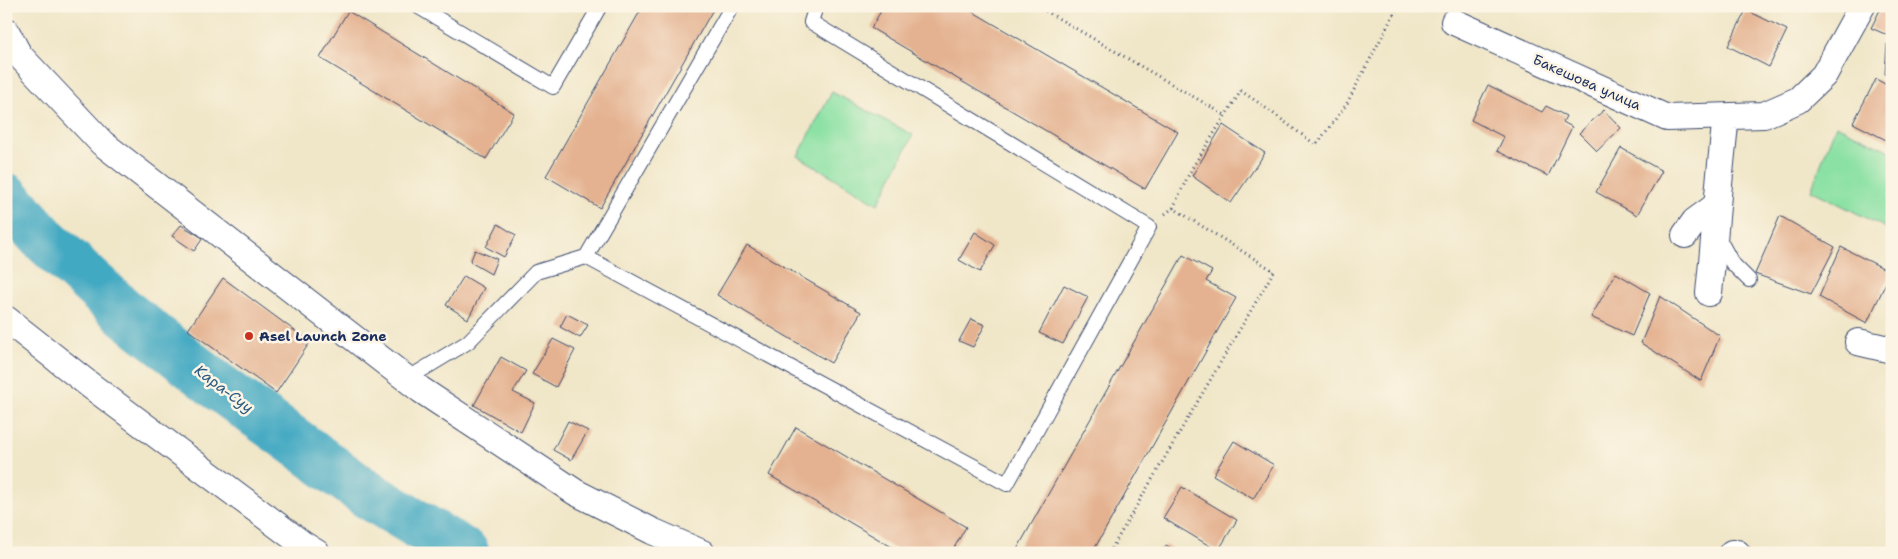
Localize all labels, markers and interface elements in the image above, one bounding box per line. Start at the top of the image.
street label: Бакешова улица [1530,50,1644,114]
place label: Asel Launch Zone [259,327,387,345]
marker: Asel Launch Zone [243,330,255,342]
water label: Кара-Суу [191,360,257,418]

